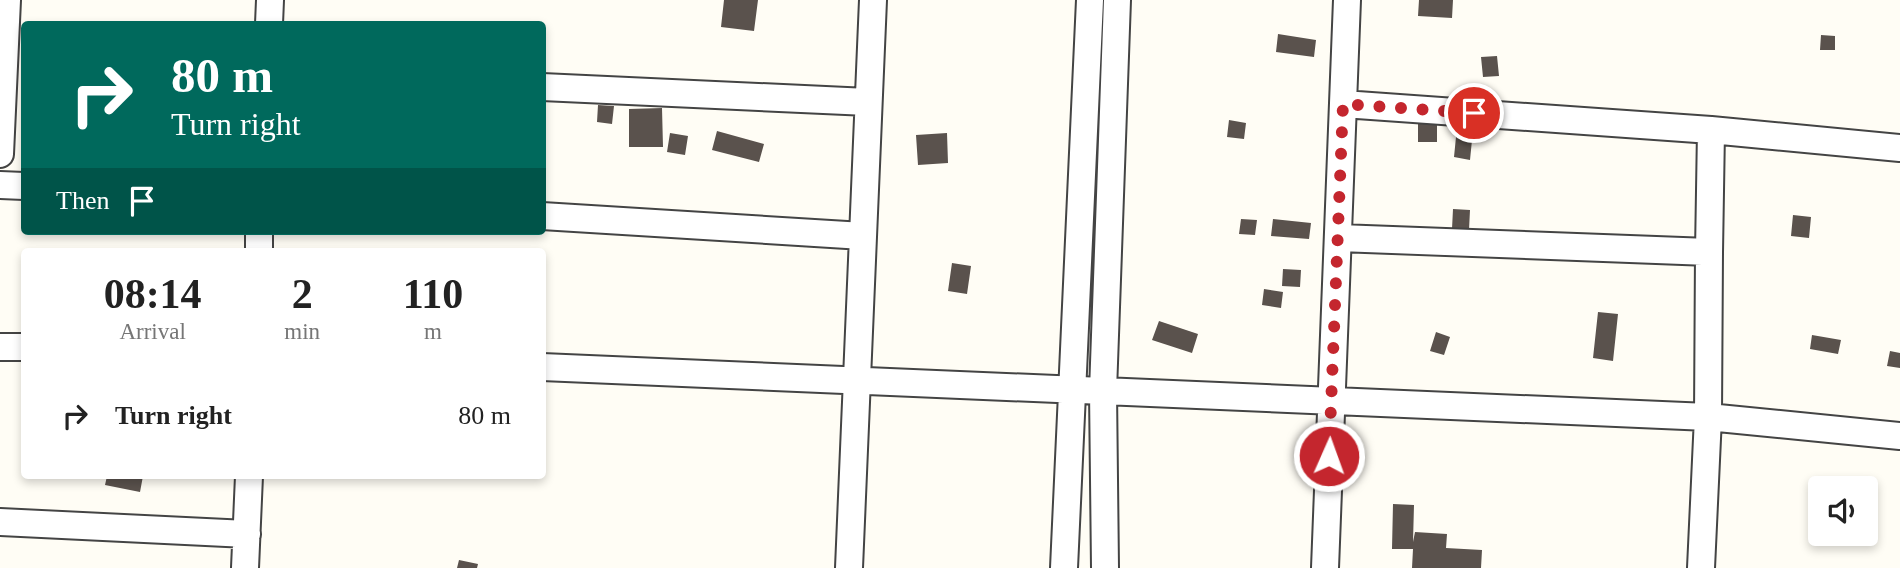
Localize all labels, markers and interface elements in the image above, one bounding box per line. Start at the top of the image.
text: 80 m [171,48,273,103]
icon: right [56,49,147,140]
pin [1444,83,1504,143]
icon: arrive [1455,94,1493,132]
text: Turn right [171,106,301,142]
icon: arrive [123,182,161,220]
text: Then [56,186,109,215]
text: 08:14 [104,271,202,317]
text: 2 [292,271,313,317]
text: 110 [403,271,463,317]
text: Arrival [119,319,186,344]
text: min [284,319,320,344]
text: m [424,319,442,344]
icon: right [56,397,94,435]
text: Turn right [115,401,232,430]
text: 80 m [458,401,511,430]
position arrow [1292,419,1366,493]
map controls [1808,476,1878,546]
button: sound [1808,476,1878,546]

